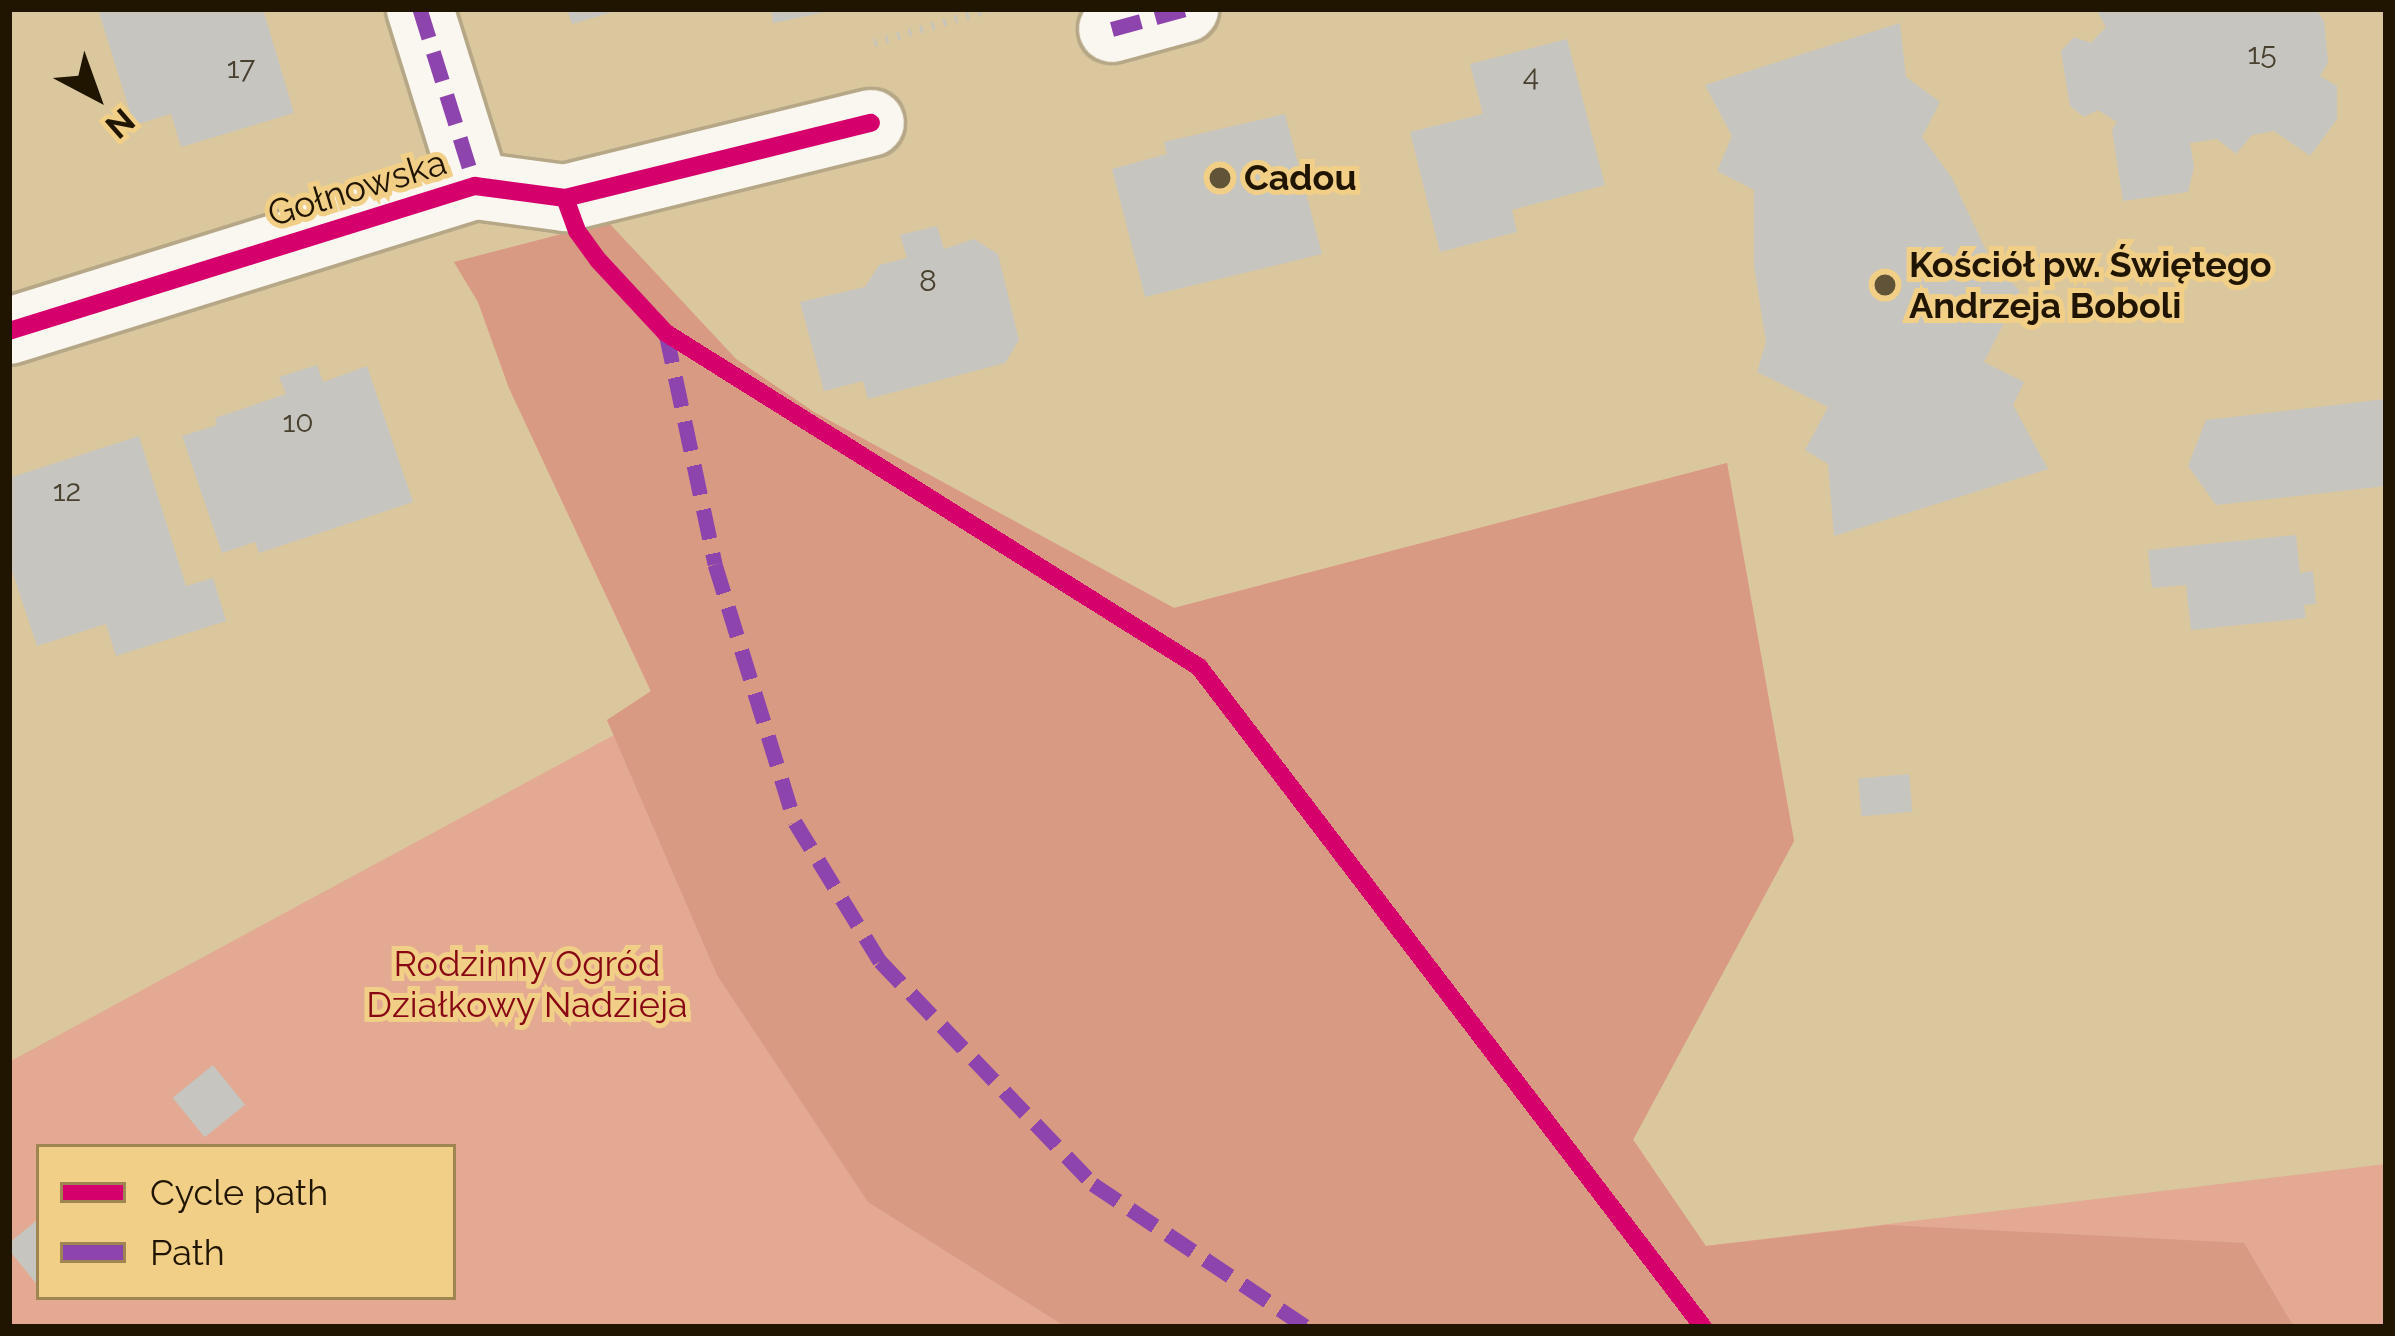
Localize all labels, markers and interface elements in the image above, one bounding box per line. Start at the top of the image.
north arrow [36,36,156,156]
house number: 15 [2247,36,2277,72]
house number: 17 [227,50,255,86]
house number: 4 [1523,58,1539,94]
text: N [98,101,142,147]
street label: Gołnowska [263,140,451,236]
place label: Cadou [1244,156,1357,200]
marker: Cadou [1207,165,1233,191]
place label: Kościół pw. Świętego Andrzeja Boboli [1909,242,2272,327]
house number: 8 [919,263,937,299]
marker: Kościół pw. Świętego Andrzeja Boboli [1872,272,1898,298]
house number: 10 [282,404,314,440]
house number: 12 [53,473,81,509]
park label: Rodzinny Ogród Działkowy Nadzieja [366,941,688,1026]
legend [36,1144,456,1300]
text: Cycle path [150,1171,328,1213]
text: Path [150,1231,225,1273]

